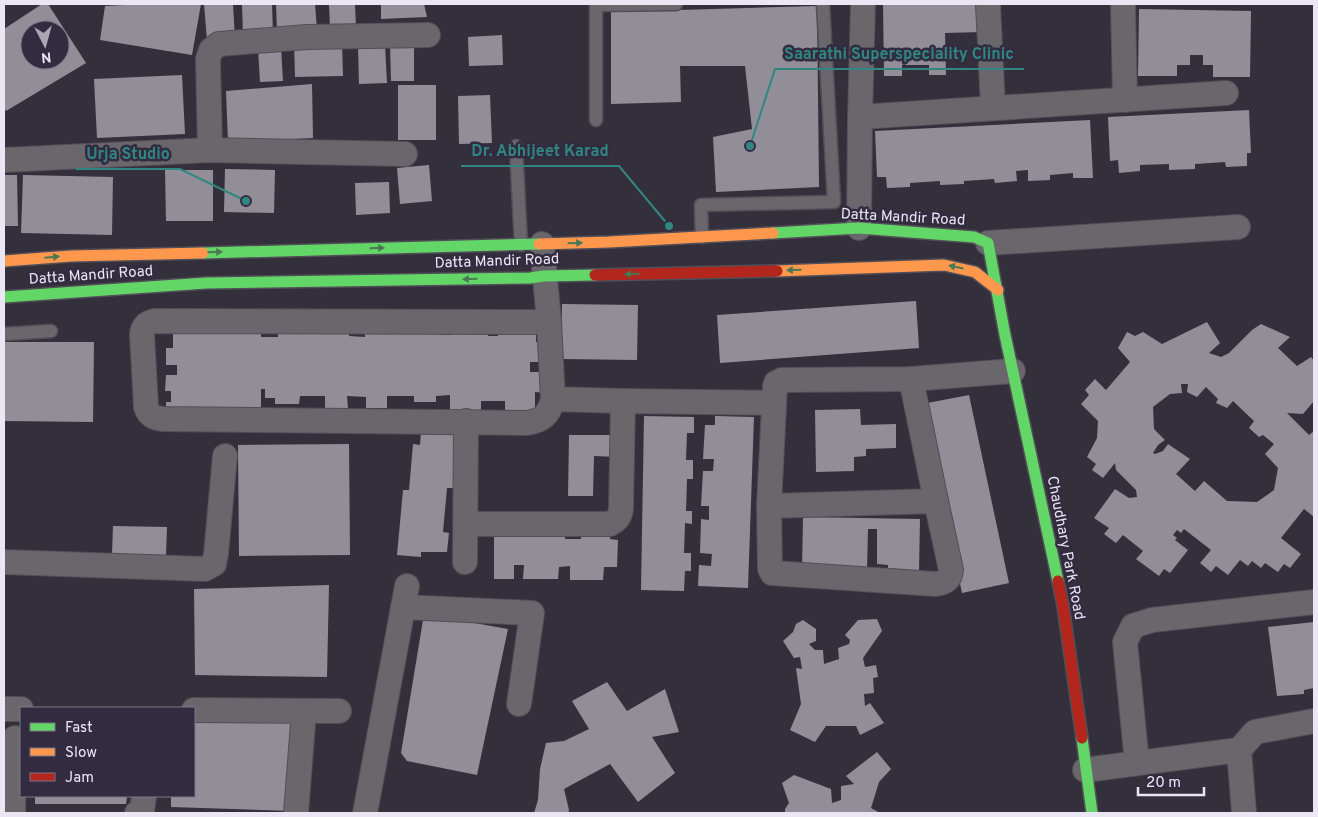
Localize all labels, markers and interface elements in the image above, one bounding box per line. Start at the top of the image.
north arrow [20,20,70,70]
callout: Saarathi Superspeciality Clinic [775,38,1024,69]
text: Saarathi Superspeciality Clinic [784,45,1014,65]
text: N [40,47,52,65]
callout: Dr. Abhijeet Karad [461,135,619,166]
callout: Urja Studio [76,138,180,169]
text: Dr. Abhijeet Karad [471,142,609,162]
text: Urja Studio [86,145,170,165]
street label: Datta Mandir Road [840,205,966,231]
one-way arrow [567,239,583,247]
one-way arrow [369,244,385,252]
one-way arrow [207,248,223,256]
street label: Datta Mandir Road [434,250,560,274]
one-way arrow [45,253,61,261]
street label: Datta Mandir Road [28,262,154,290]
one-way arrow [949,263,964,271]
one-way arrow [786,266,802,274]
one-way arrow [624,270,640,278]
one-way arrow [461,275,477,283]
street label: Chaudhary Park Road [1042,474,1088,622]
legend [20,707,195,797]
text: Fast [65,719,93,738]
text: Slow [65,744,97,763]
scale bar [1138,764,1204,796]
text: Jam [65,769,94,788]
text: 20 m [1146,774,1181,793]

